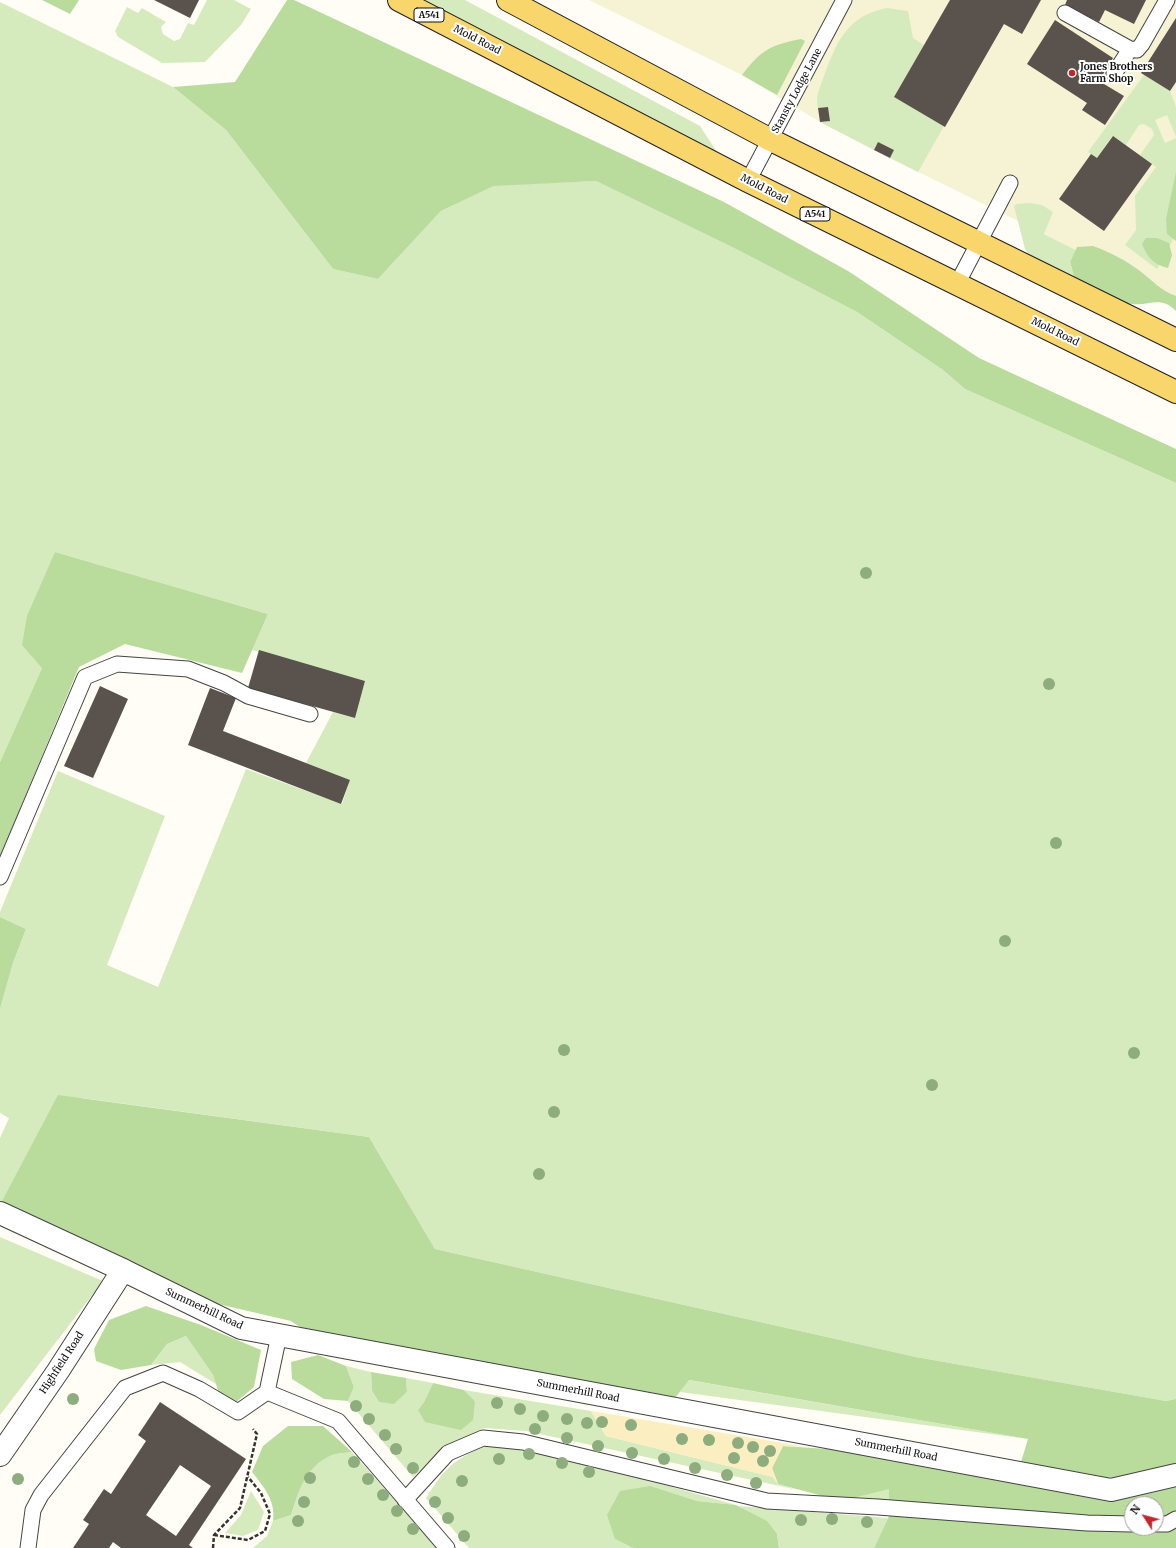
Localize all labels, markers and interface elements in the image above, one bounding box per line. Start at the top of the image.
road number: A541 [414,8,444,22]
street label: Mold Road [451,23,503,57]
street label: Stansty Lodge Lane [770,46,824,136]
place label: Jones Brothers Farm Shop [1080,61,1153,84]
marker: Jones Brothers Farm Shop [1067,68,1077,78]
street label: Mold Road [738,172,790,206]
road number: A541 [800,207,830,221]
street label: Mold Road [1029,315,1081,349]
street label: Summerhill Road [163,1286,245,1332]
street label: Highfield Road [37,1330,87,1396]
street label: Summerhill Road [536,1377,620,1405]
street label: Summerhill Road [854,1436,938,1464]
north arrow [1124,1496,1164,1536]
text: N [1127,1502,1143,1517]

